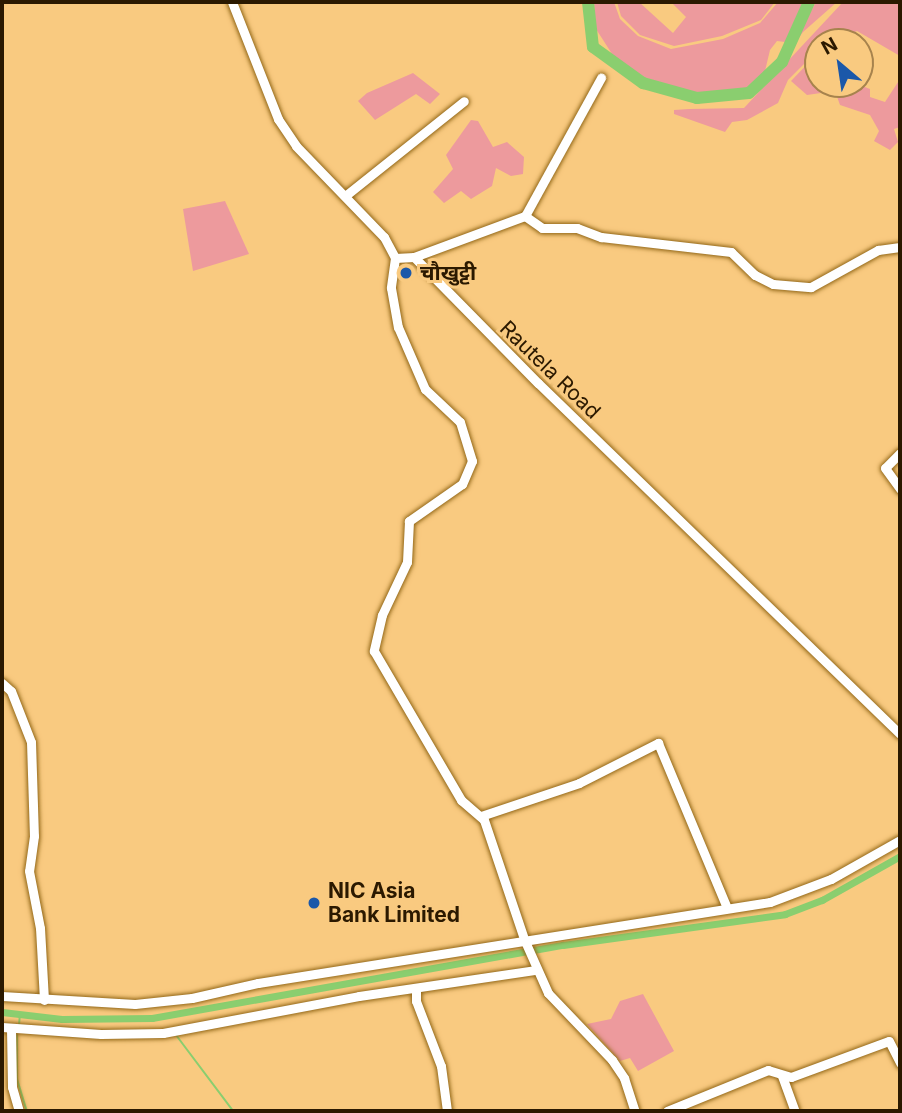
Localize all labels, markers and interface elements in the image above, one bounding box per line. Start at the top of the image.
north arrow [804,28,874,98]
text: N [818,32,841,60]
place label: चौखुट्टी [420,260,476,286]
marker: चौखुट्टी [398,265,414,281]
street label: Rautela Road [495,316,605,424]
place label: NIC Asia Bank Limited [328,878,460,928]
marker: NIC Asia Bank Limited [306,895,322,911]

